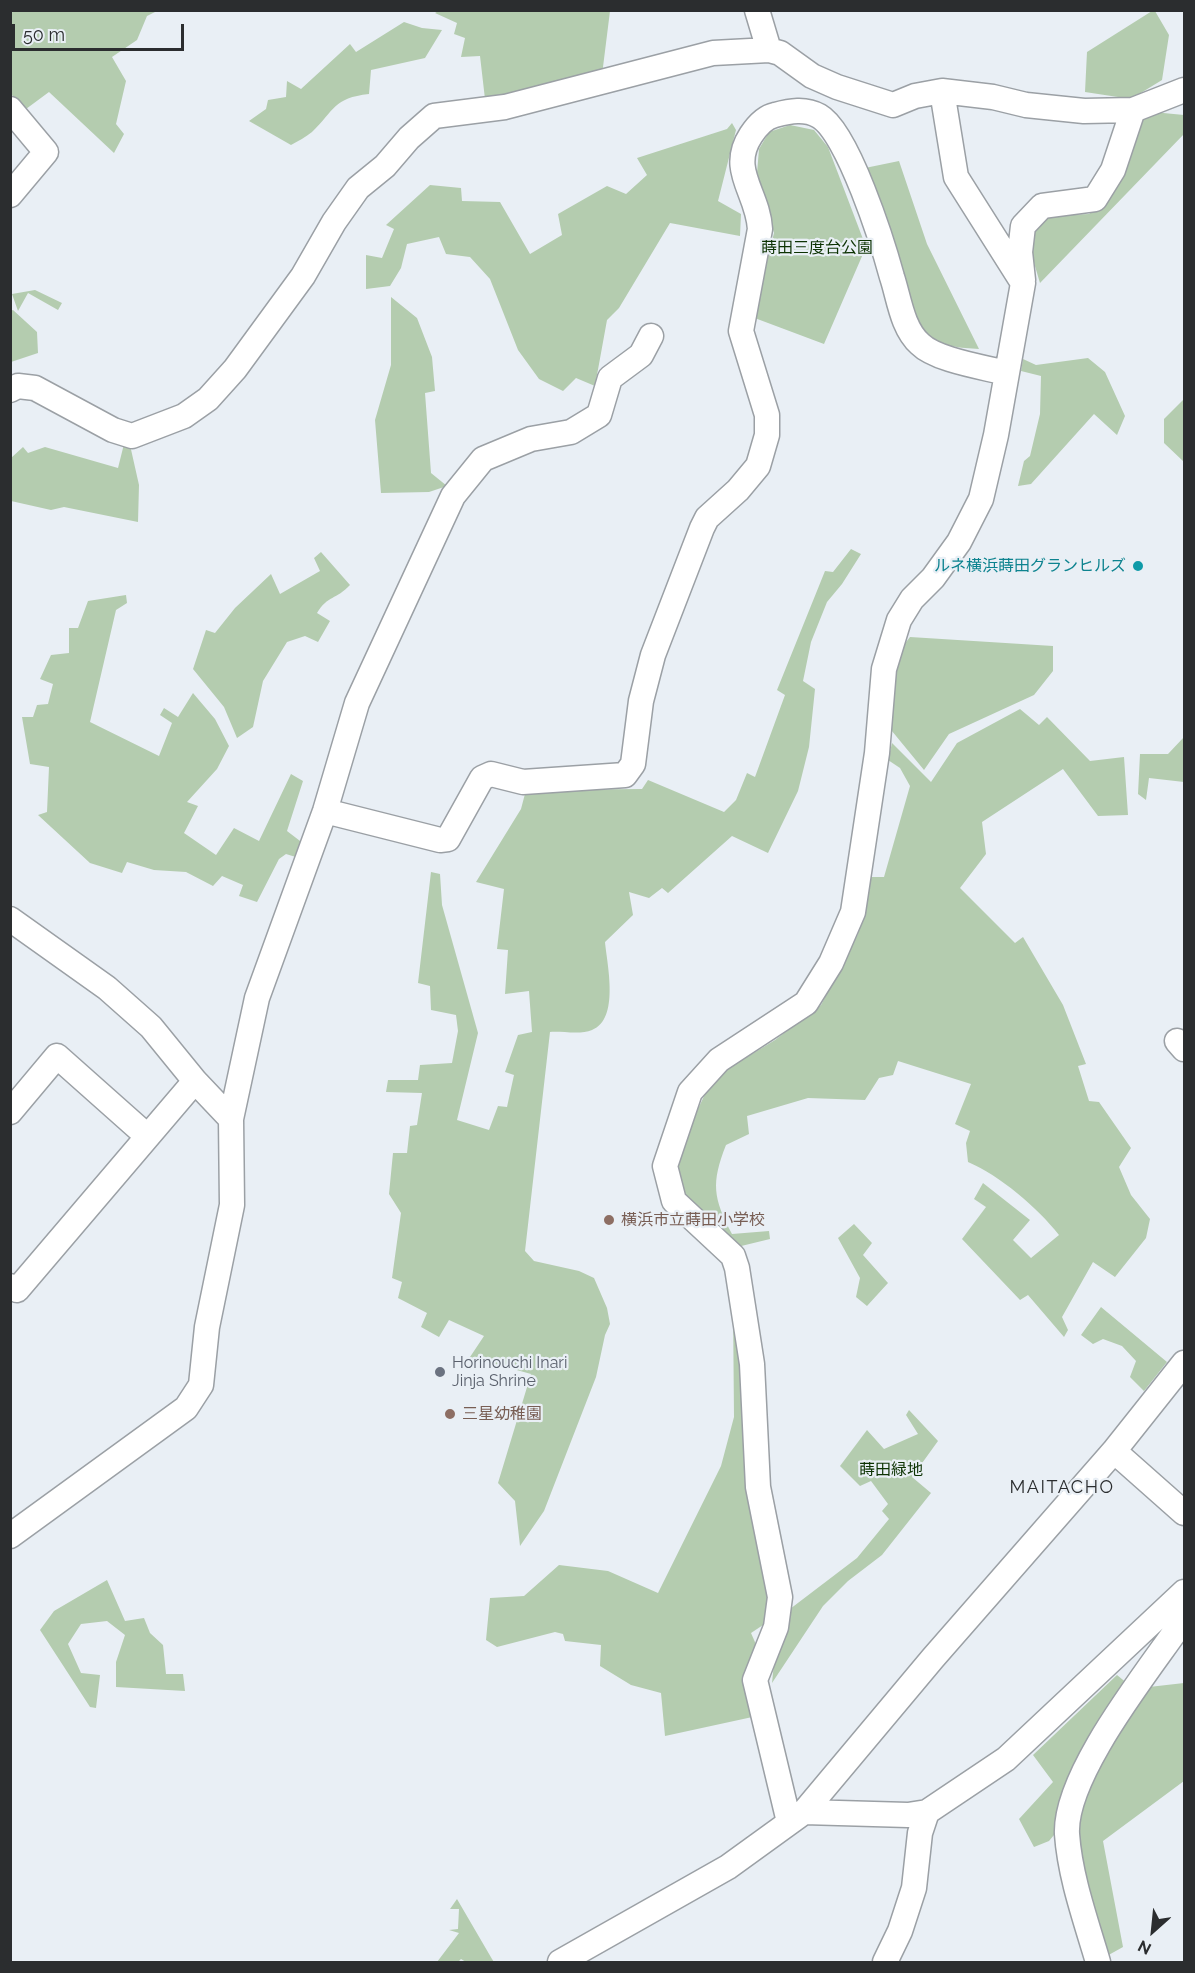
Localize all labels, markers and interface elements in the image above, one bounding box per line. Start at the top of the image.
scale bar [15,12,188,50]
text: 50 m [23,24,65,45]
park label: 蒔田三度台公園 [761,238,873,258]
place label: ルネ横浜蒔田グランヒルズ [934,556,1126,576]
marker: ルネ横浜蒔田グランヒルズ [1131,559,1145,573]
place label: 横浜市立蒔田小学校 [621,1210,765,1230]
marker: 横浜市立蒔田小学校 [602,1213,616,1227]
place label: Horinouchi Inari Jinja Shrine [452,1353,567,1391]
marker: Horinouchi Inari Jinja Shrine [433,1365,447,1379]
place label: 三星幼稚園 [462,1404,542,1424]
marker: 三星幼稚園 [443,1407,457,1421]
park label: 蒔田緑地 [859,1460,923,1480]
district label: MAITACHO [1009,1477,1115,1499]
north arrow [1123,1901,1183,1961]
text: N [1135,1936,1154,1959]

